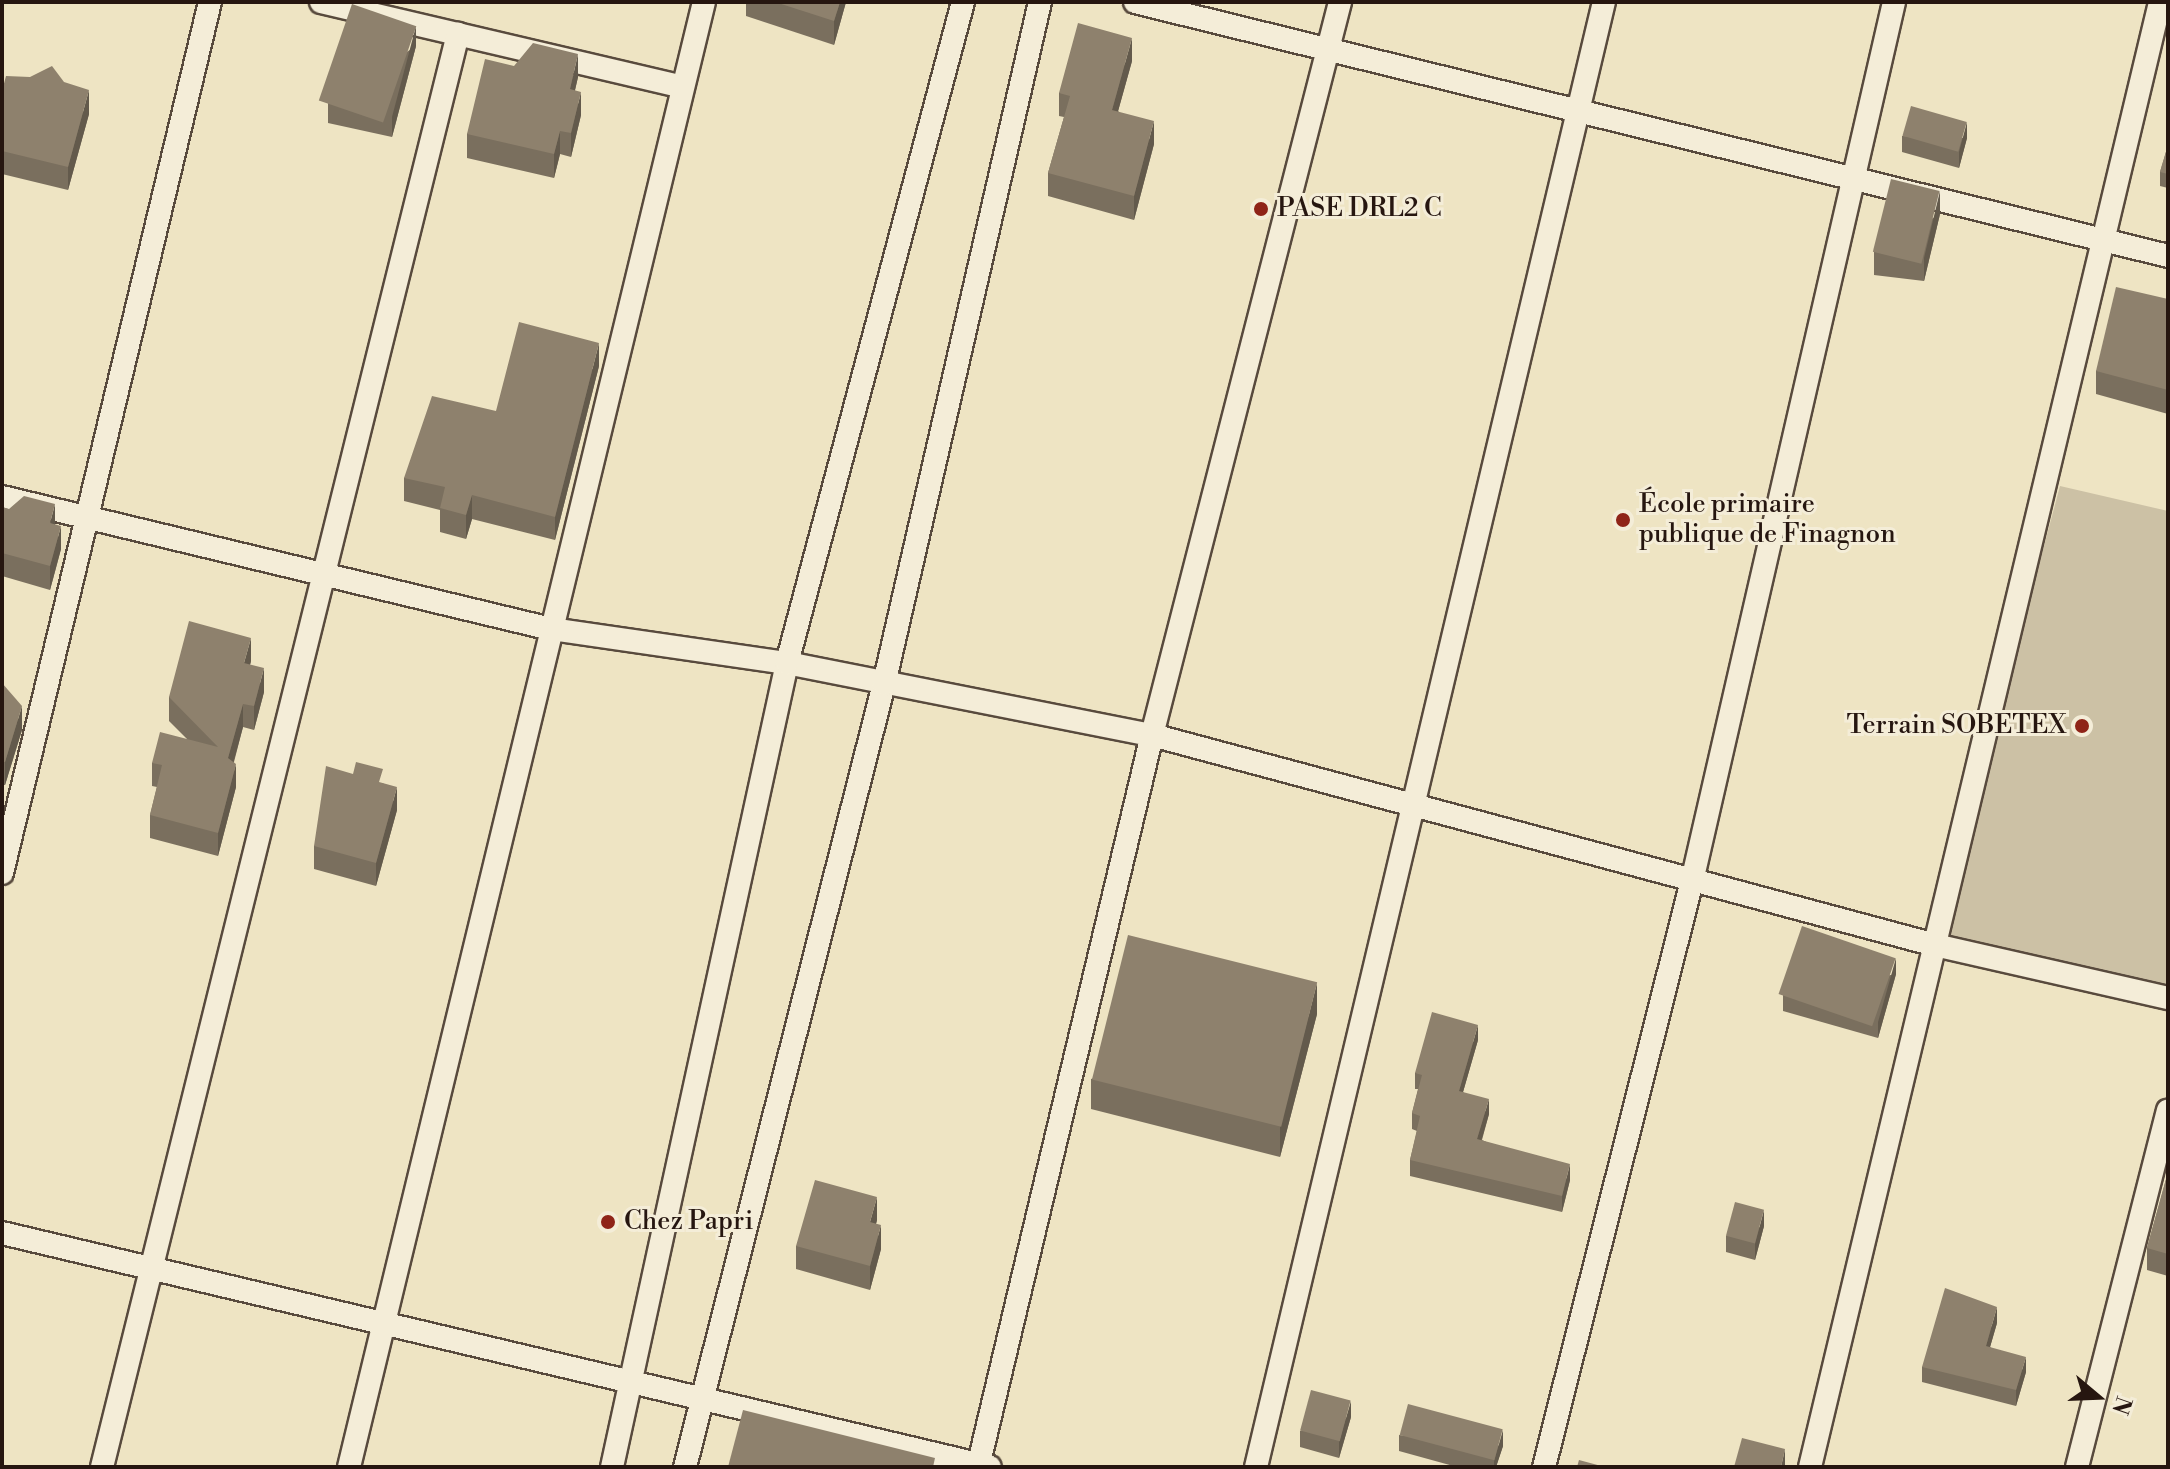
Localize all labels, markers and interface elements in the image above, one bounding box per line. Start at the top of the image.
place label: PASE DRL2 C [1277,193,1442,225]
marker: PASE DRL2 C [1252,200,1270,218]
place label: École primaire publique de Finagnon [1639,489,1896,550]
marker: École primaire publique de Finagnon [1614,511,1632,529]
place label: Terrain SOBETEX [1846,710,2066,742]
marker: Terrain SOBETEX [2073,717,2091,735]
place label: Chez Papri [624,1206,753,1238]
marker: Chez Papri [599,1213,617,1231]
north arrow [2058,1357,2138,1437]
text: N [2106,1392,2137,1418]

